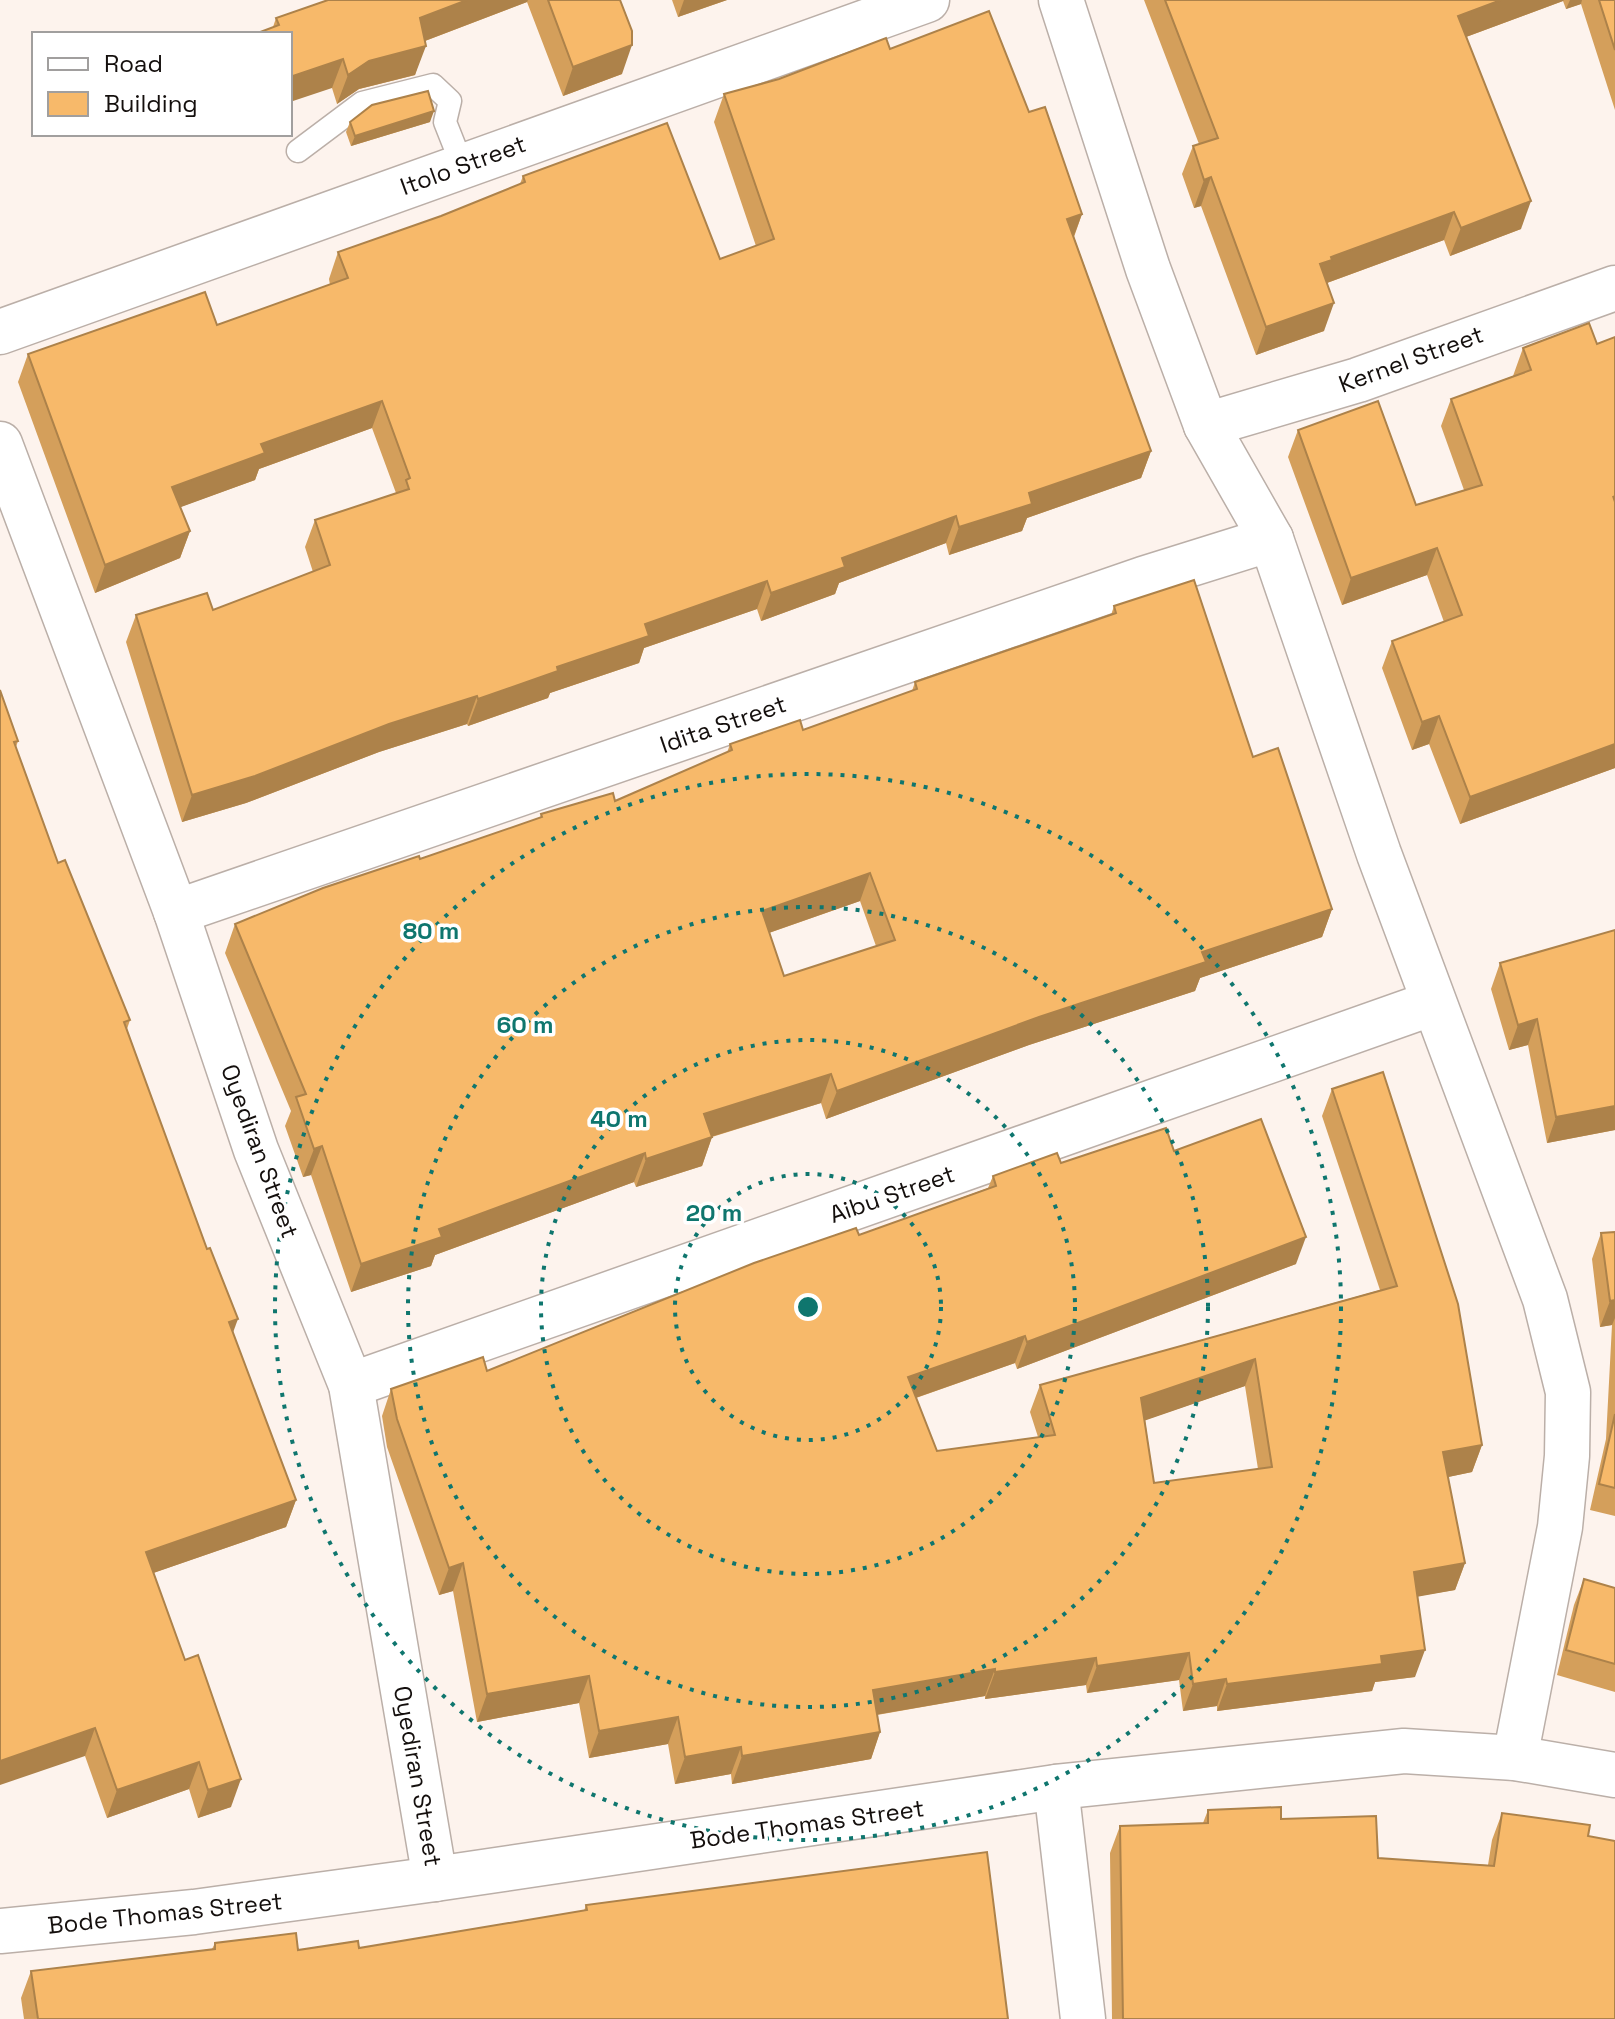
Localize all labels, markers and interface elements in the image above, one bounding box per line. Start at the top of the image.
legend [32,32,292,136]
text: Road [104,48,163,79]
text: Building [104,88,198,119]
street label: Itolo Street [396,128,530,202]
street label: Kernel Street [1334,318,1488,400]
street label: Idita Street [656,688,790,760]
text: 80 m [403,915,459,946]
text: 60 m [497,1009,553,1040]
street label: Oyediran Street [214,1060,306,1242]
text: 40 m [590,1103,648,1134]
street label: Aibu Street [825,1158,959,1230]
text: 20 m [686,1197,742,1228]
centre of rings [794,1293,822,1321]
street label: Oyediran Street [387,1683,449,1869]
street label: Bode Thomas Street [688,1792,926,1856]
street label: Bode Thomas Street [46,1885,284,1941]

